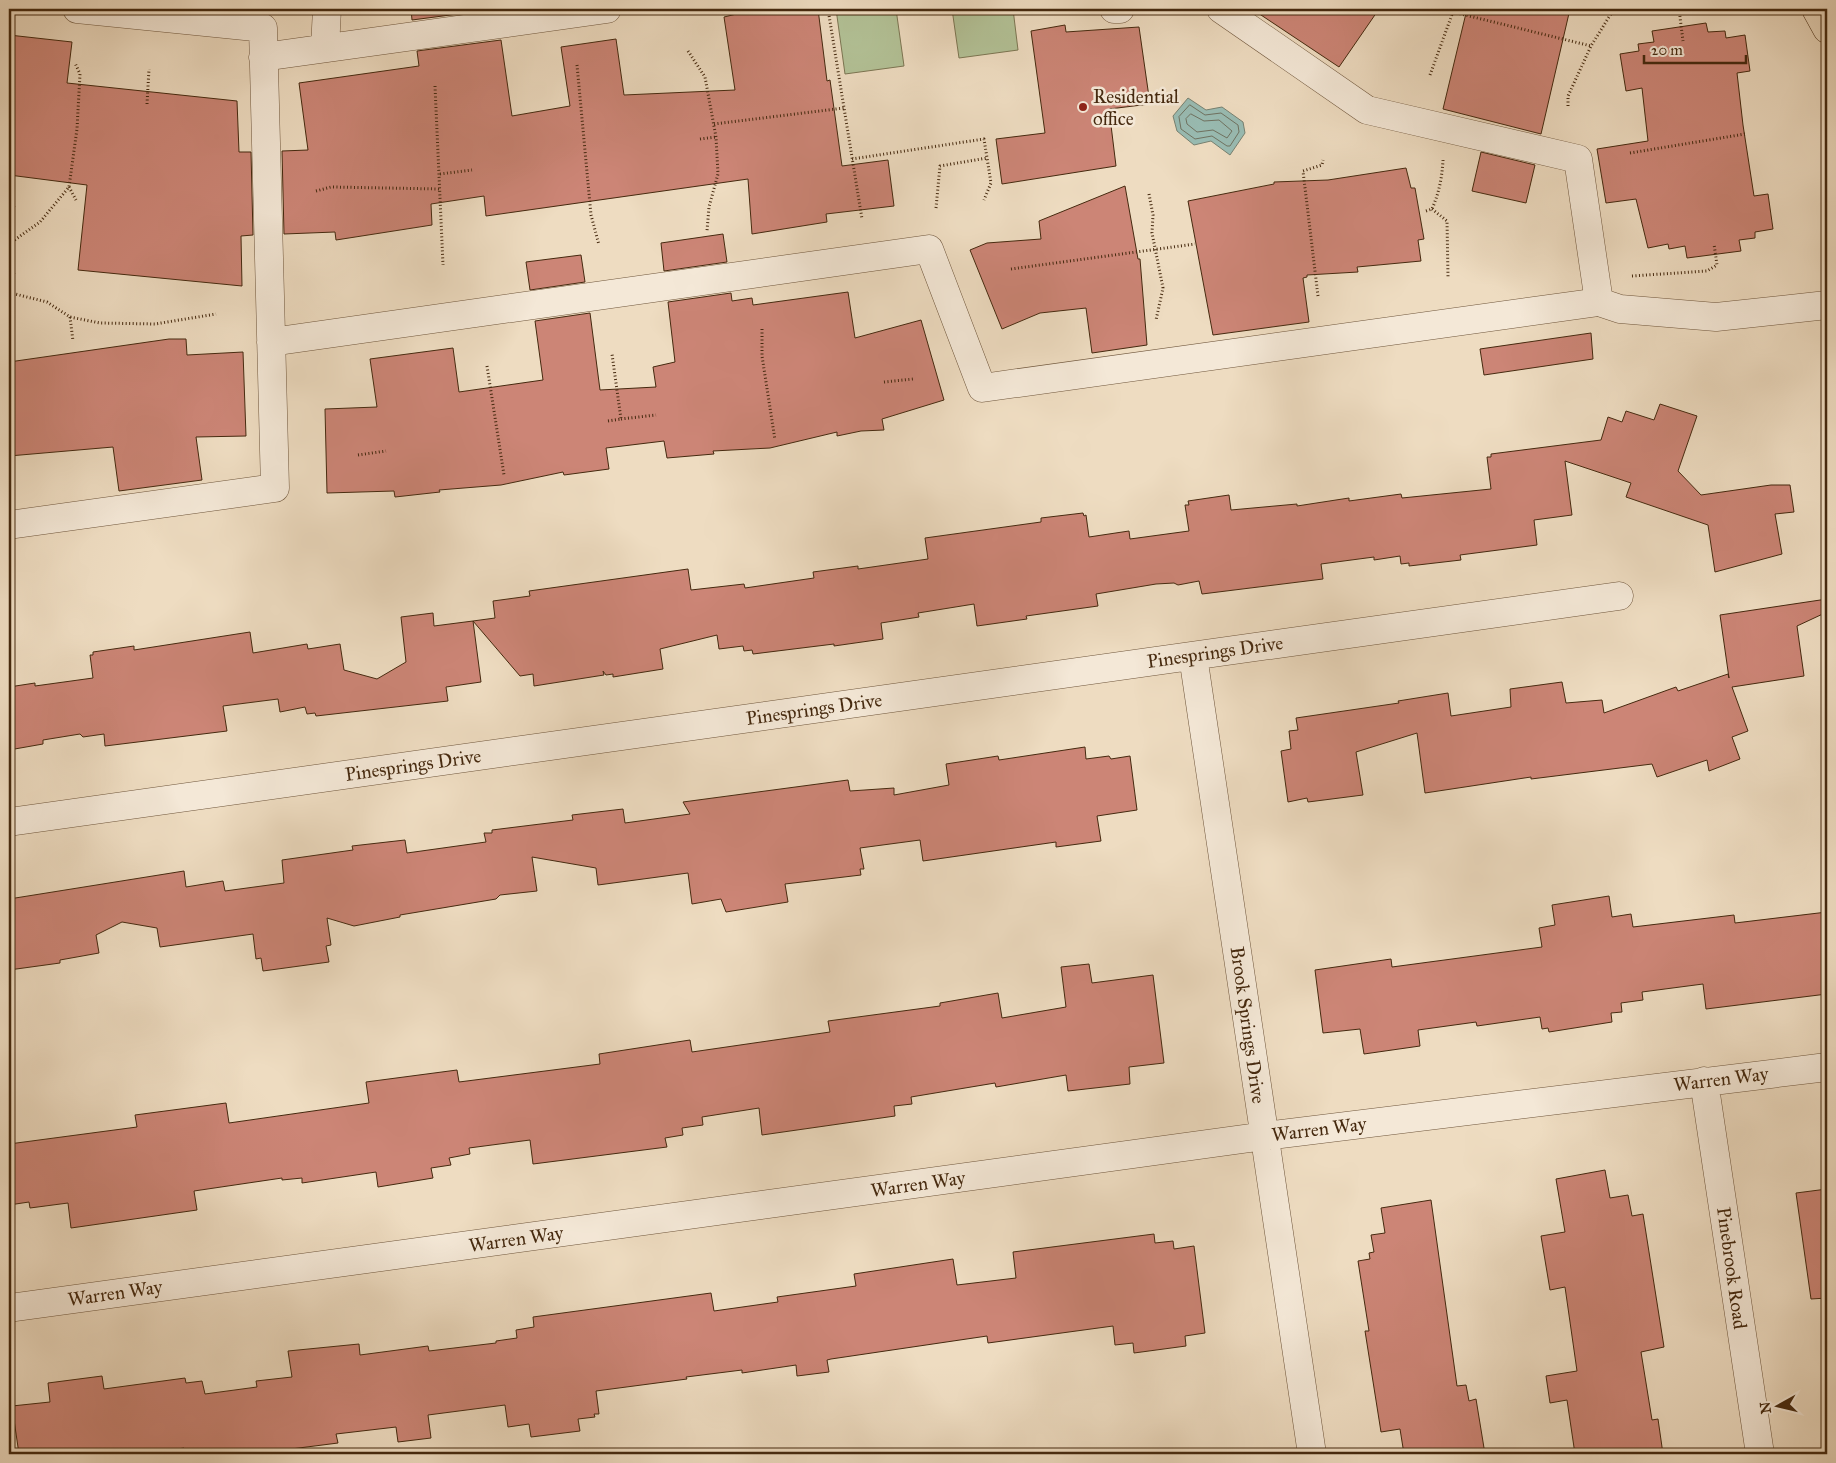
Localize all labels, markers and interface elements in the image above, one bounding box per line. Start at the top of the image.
scale bar [1644,32,1746,64]
text: 20 m [1651,41,1683,59]
place label: Residential office [1093,85,1180,130]
marker: Residential office [1077,101,1089,113]
street label: Pinesprings Drive [1146,631,1285,674]
street label: Pinesprings Drive [745,688,884,731]
street label: Pinesprings Drive [344,744,483,787]
street label: Brook Springs Drive [1225,945,1270,1105]
street label: Warren Way [1672,1062,1771,1096]
street label: Warren Way [1270,1112,1369,1146]
street label: Warren Way [869,1166,968,1202]
street label: Pinebrook Road [1712,1205,1752,1331]
street label: Warren Way [467,1221,566,1257]
street label: Warren Way [66,1275,165,1311]
north arrow [1754,1380,1804,1430]
text: N [1756,1401,1775,1415]

